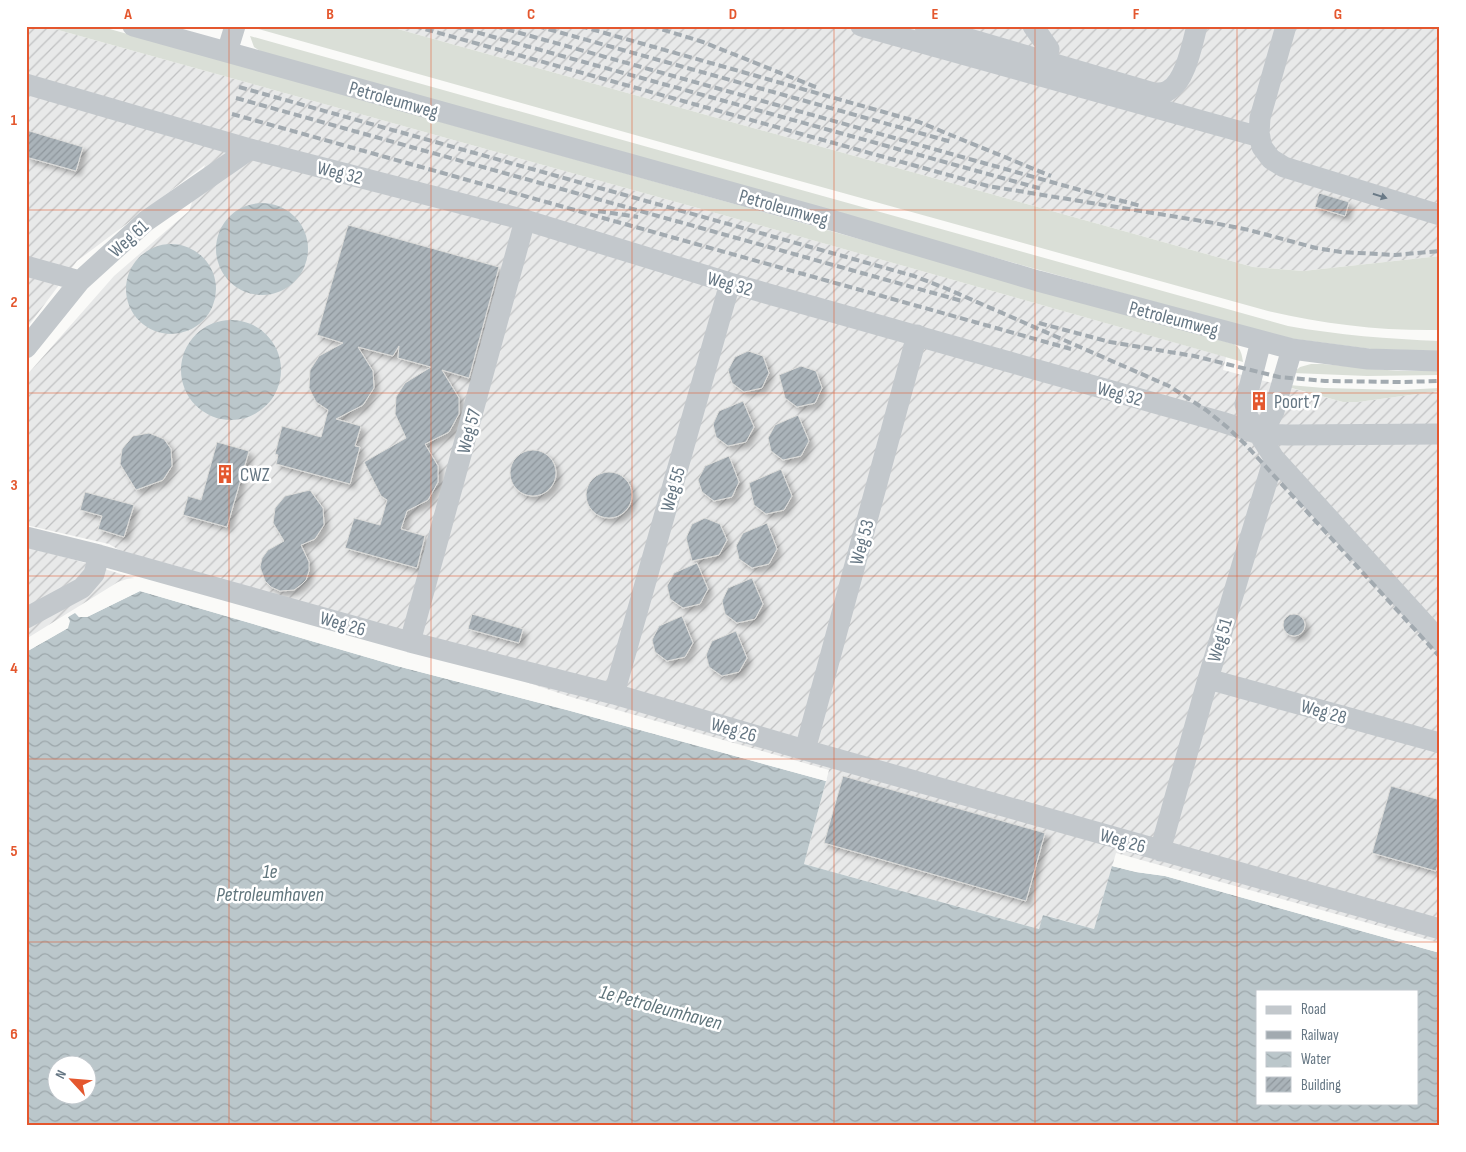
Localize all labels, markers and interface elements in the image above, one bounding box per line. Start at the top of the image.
text: A [123,5,132,24]
text: B [326,5,334,24]
text: C [527,5,535,24]
text: D [729,5,737,24]
text: E [932,5,939,24]
text: F [1133,5,1140,24]
text: G [1334,5,1342,24]
street label: Petroleumweg [346,77,441,124]
text: 1 [11,111,18,130]
street label: Weg 32 [314,157,365,190]
street label: Petroleumweg [736,185,831,232]
one-way arrow [1373,193,1388,201]
street label: Weg 61 [104,215,154,263]
street label: Weg 32 [704,267,755,302]
text: 2 [10,293,18,312]
street label: Petroleumweg [1126,296,1221,343]
street label: Weg 32 [1094,377,1145,412]
building icon: Poort 7 [1248,390,1270,412]
place label: Poort 7 [1274,391,1320,414]
street label: Weg 57 [452,406,487,456]
building icon: CWZ [214,463,236,485]
place label: CWZ [240,464,270,487]
street label: Weg 55 [656,464,691,514]
text: 3 [10,476,18,495]
street label: Weg 53 [845,517,880,568]
street label: Weg 26 [317,607,368,642]
street label: Weg 51 [1203,615,1238,665]
text: 4 [10,659,18,678]
street label: Weg 28 [1298,695,1349,730]
street label: Weg 26 [708,713,759,748]
street label: Weg 26 [1097,824,1148,859]
text: 5 [10,842,18,861]
water label: 1e Petroleumhaven [216,860,324,907]
water label: 1e Petroleumhaven [597,980,724,1036]
legend [1256,990,1418,1104]
text: Road [1301,1000,1326,1019]
text: 6 [10,1025,18,1044]
text: Railway [1301,1026,1339,1045]
text: Water [1301,1050,1332,1069]
north arrow [48,1054,98,1104]
text: N [51,1067,70,1082]
text: Building [1301,1076,1341,1095]

